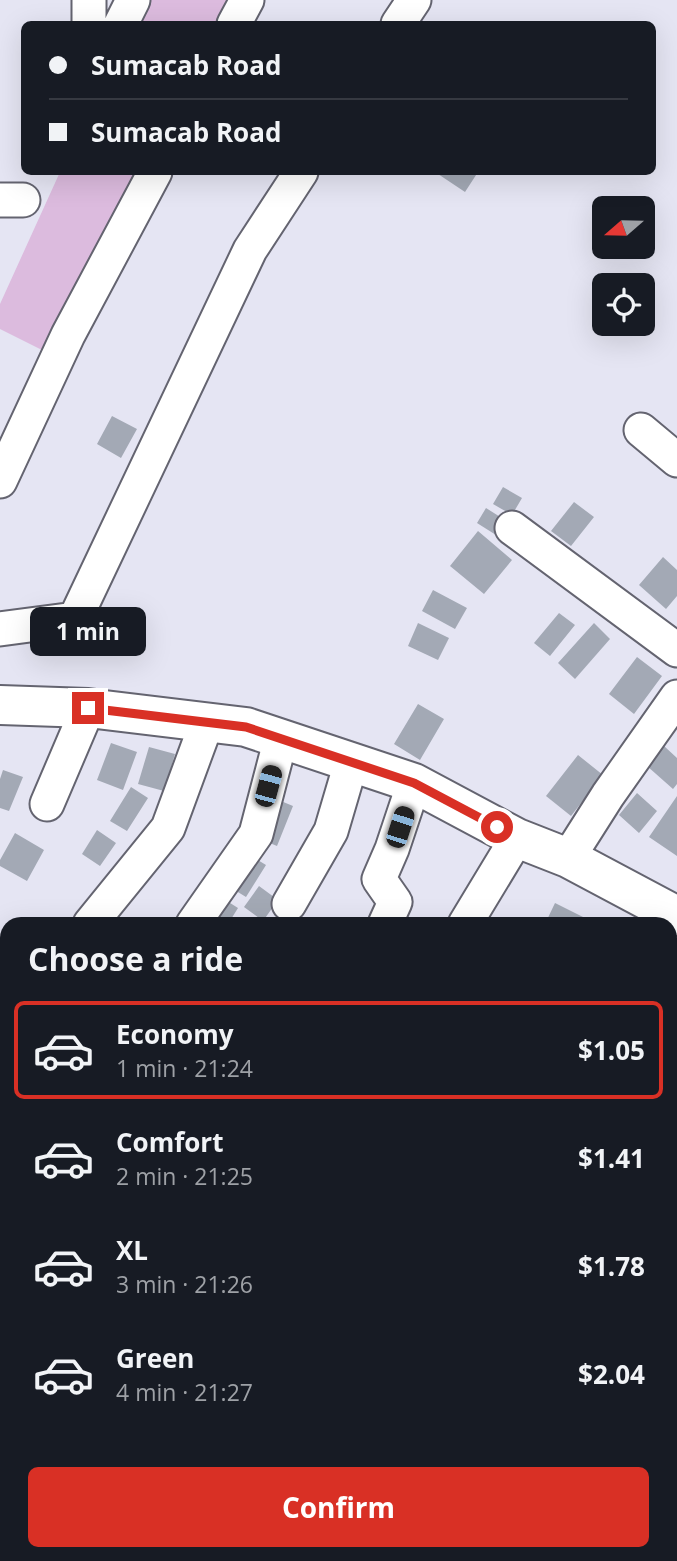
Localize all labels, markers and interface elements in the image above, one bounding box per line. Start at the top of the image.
text: Sumacab Road [91,47,281,83]
text: Sumacab Road [91,114,281,150]
north arrow [592,196,654,259]
map controls [592,196,655,336]
button: locate [592,273,655,336]
callout: 1 min [30,606,146,656]
text: 1 min [56,615,120,647]
route end [72,692,104,724]
car [253,763,284,809]
car [384,804,417,850]
route start [481,811,513,843]
text: Choose a ride [28,937,243,980]
text: Economy [116,1016,234,1052]
icon: car [32,1019,95,1082]
text: $1.05 [578,1032,645,1068]
text: 1 min · 21:24 [116,1052,253,1084]
text: Comfort [116,1124,223,1160]
icon: car [32,1127,95,1190]
text: $1.41 [578,1140,645,1176]
text: 2 min · 21:25 [116,1160,253,1192]
text: XL [116,1232,148,1268]
icon: car [32,1235,95,1298]
text: $1.78 [578,1248,645,1284]
text: 3 min · 21:26 [116,1268,253,1300]
text: Green [116,1340,194,1376]
icon: car [32,1343,95,1406]
text: $2.04 [578,1356,645,1392]
text: 4 min · 21:27 [116,1376,253,1408]
button: Confirm [28,1467,649,1547]

